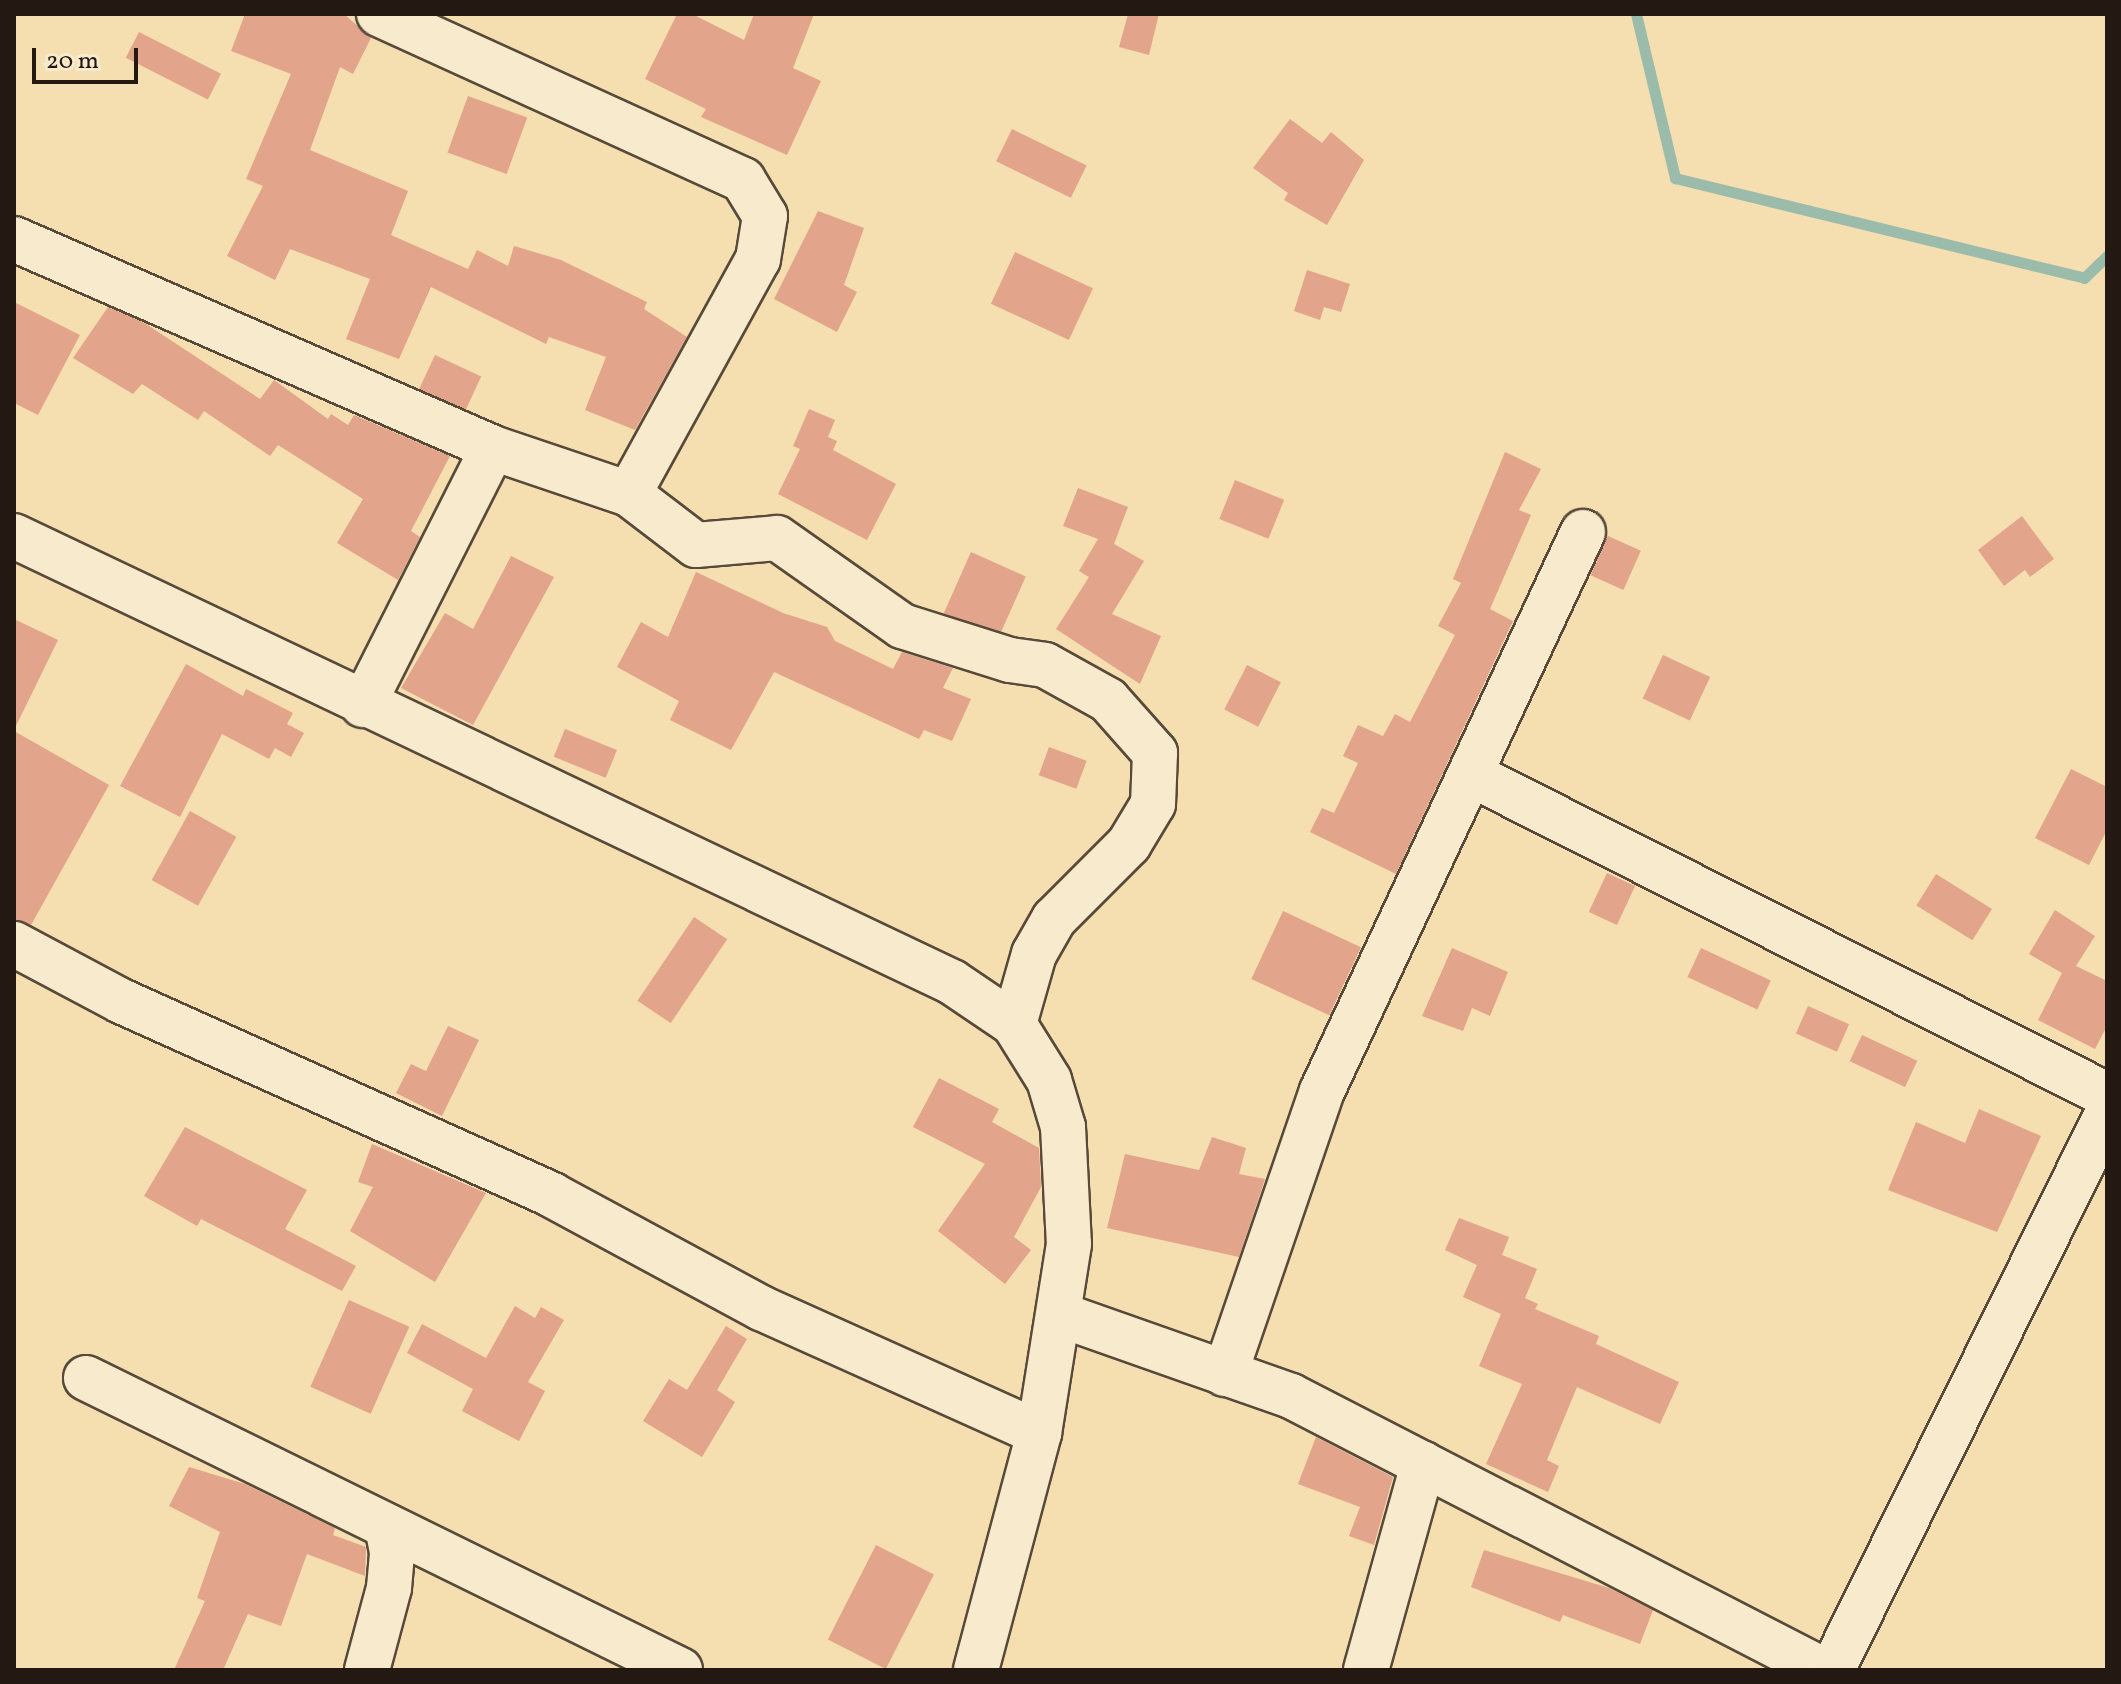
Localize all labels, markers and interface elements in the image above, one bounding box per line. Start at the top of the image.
scale bar [36,32,142,82]
text: 20 m [46,45,99,79]

